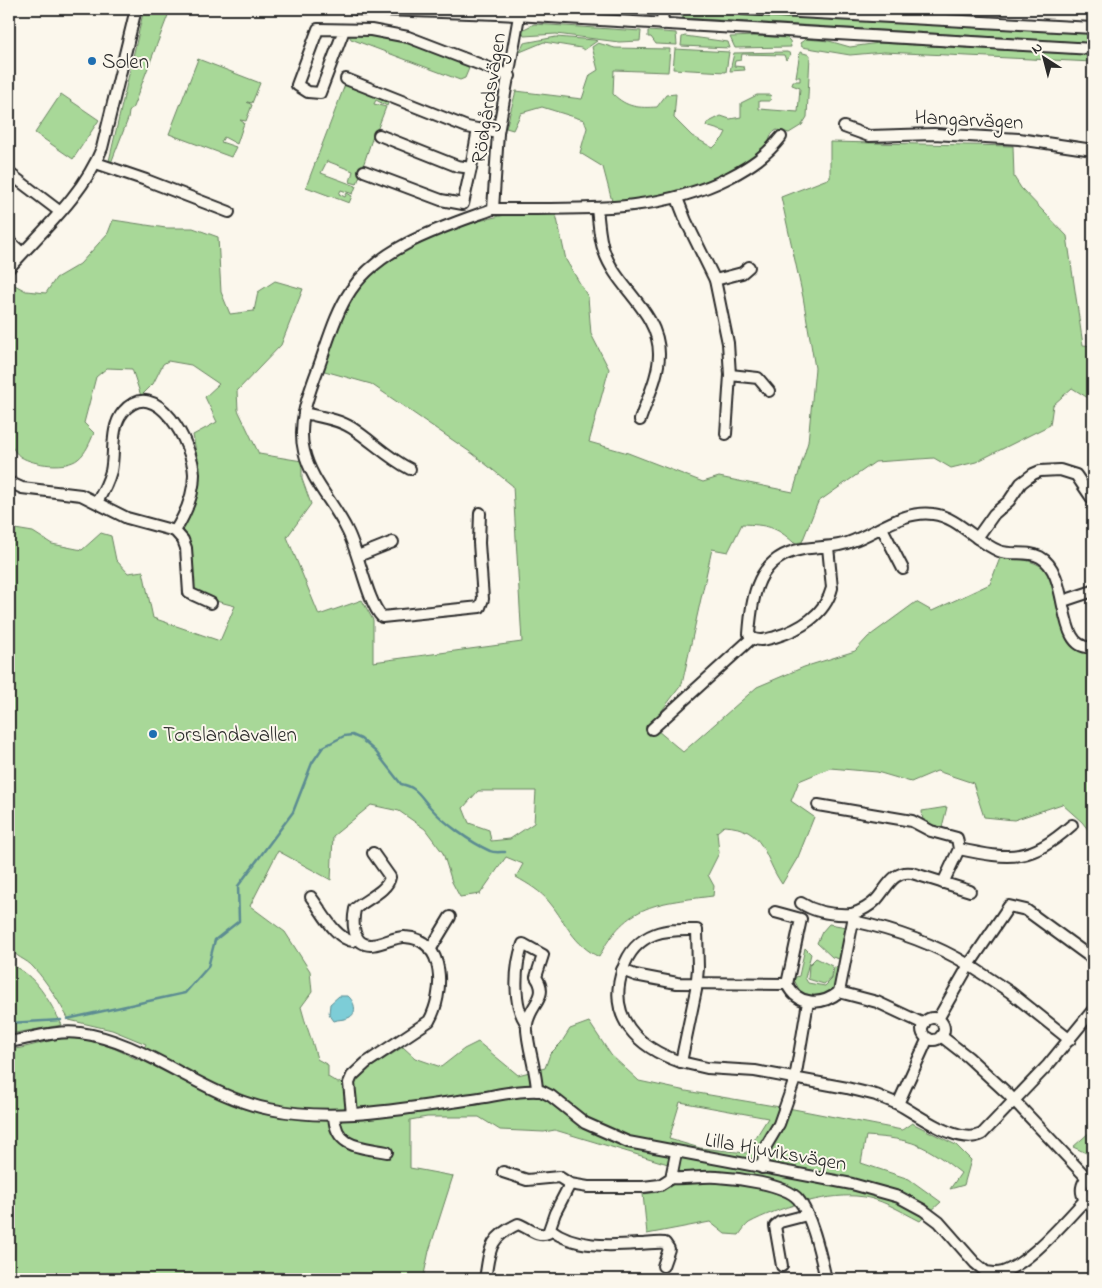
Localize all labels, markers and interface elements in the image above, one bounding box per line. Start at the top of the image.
street label: Rödgårdsvägen [465,31,517,166]
north arrow [1020,32,1070,82]
text: N [1027,37,1047,60]
place label: Solen [102,48,149,78]
marker: Solen [86,55,98,67]
street label: Hangarvägen [914,103,1024,141]
place label: Torslandavallen [163,721,297,751]
marker: Torslandavallen [147,728,159,740]
street label: Lilla Hjuviksvägen [702,1126,849,1182]

